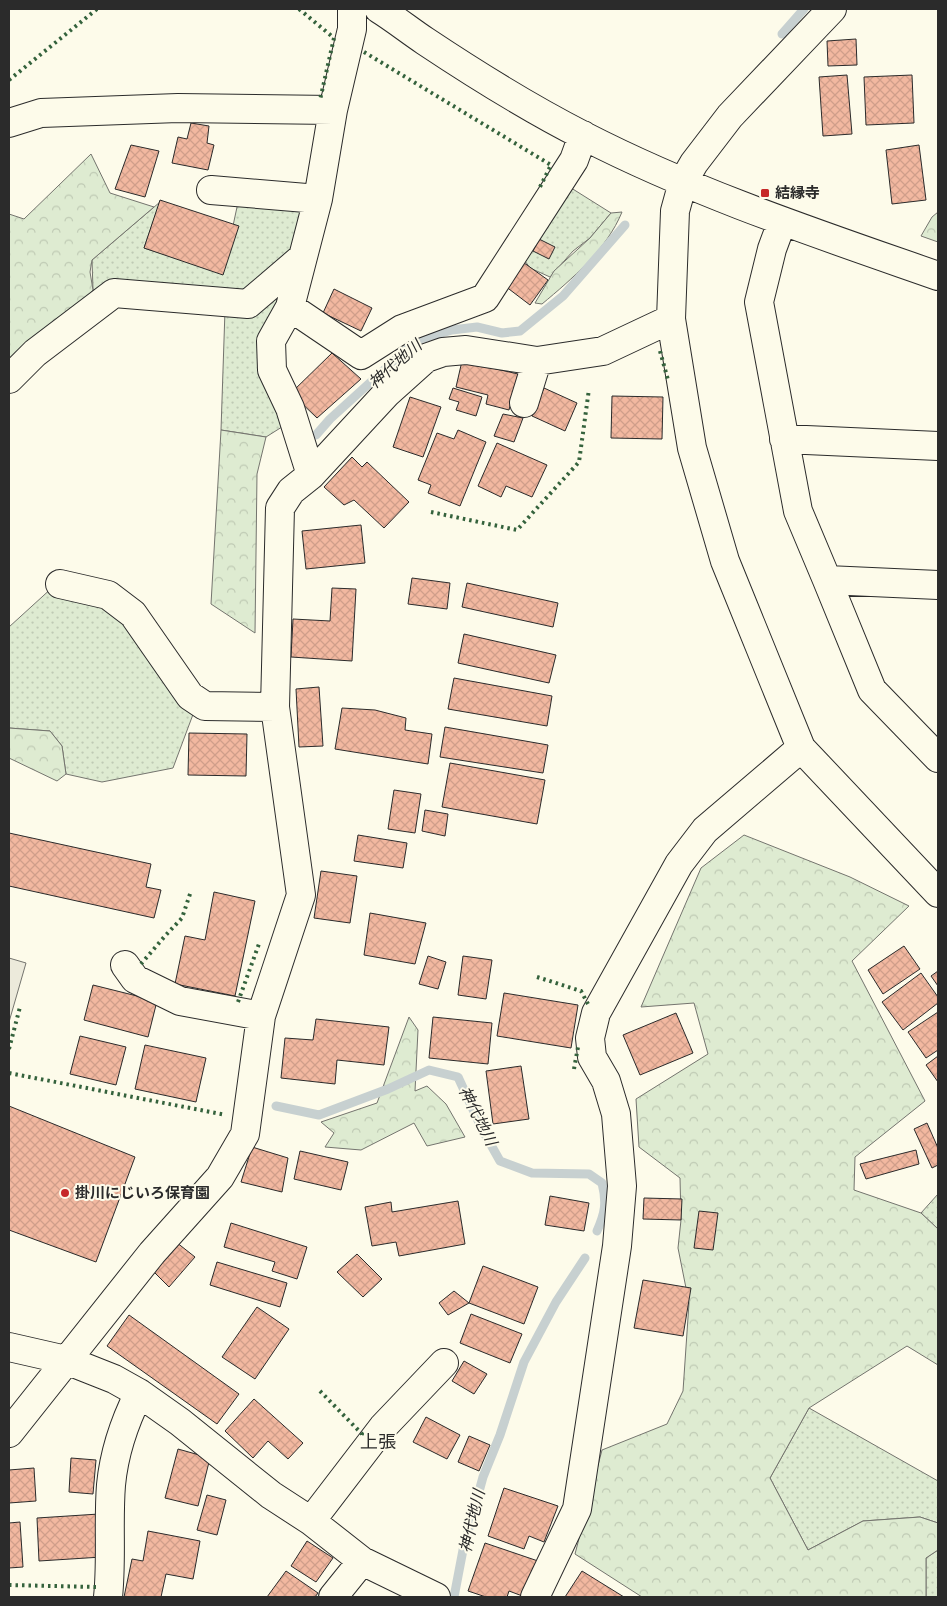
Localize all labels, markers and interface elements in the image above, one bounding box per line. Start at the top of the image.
place label: 結縁寺 [775,184,820,202]
marker: 結縁寺 [759,187,771,199]
water label: 神代地川 [365,335,427,392]
water label: 神代地川 [455,1083,502,1151]
place label: 掛川にじいろ保育園 [75,1184,210,1202]
marker: 掛川にじいろ保育園 [59,1187,71,1199]
district label: 上張 [360,1431,396,1453]
water label: 神代地川 [456,1486,489,1554]

